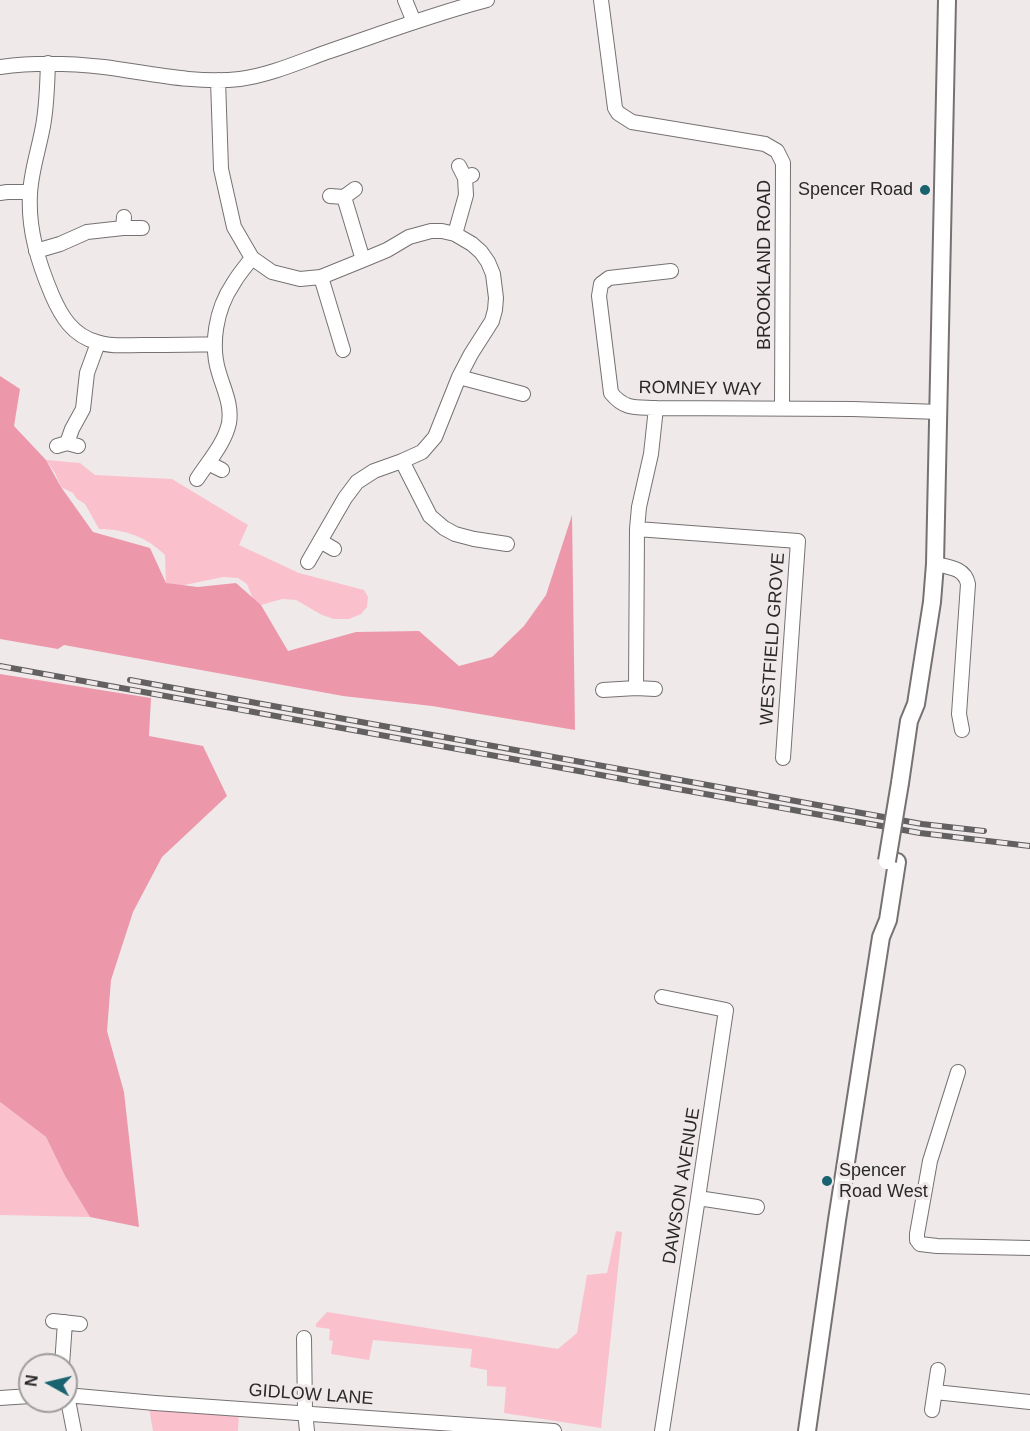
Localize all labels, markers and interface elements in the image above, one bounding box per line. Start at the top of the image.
place label: Spencer Road [798,179,913,201]
street label: BROOKLAND ROAD [754,180,776,350]
marker: Spencer Road [918,183,932,197]
street label: ROMNEY WAY [638,377,762,401]
street label: WESTFIELD GROVE [756,552,790,726]
street label: DAWSON AVENUE [659,1106,705,1266]
place label: Spencer Road West [839,1160,928,1202]
marker: Spencer Road West [820,1174,834,1188]
north arrow [18,1353,78,1413]
text: N [22,1374,41,1388]
street label: GIDLOW LANE [248,1380,374,1410]

